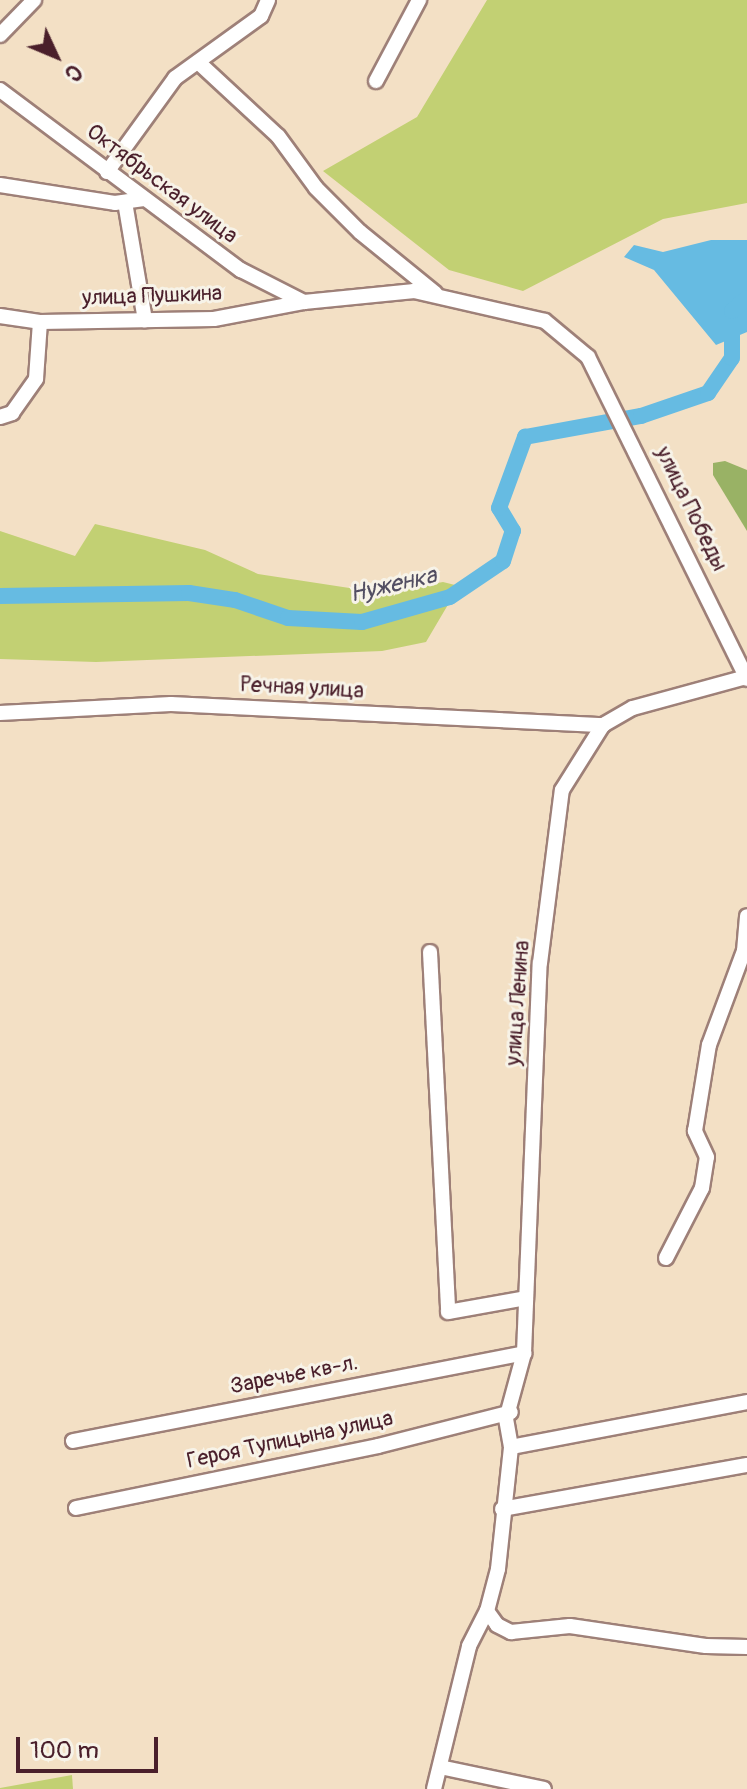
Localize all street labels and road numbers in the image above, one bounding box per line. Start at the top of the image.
street label: Октябрьская улица [81,119,243,249]
street label: улица Пушкина [82,280,222,312]
street label: улица Победы [649,442,733,576]
street label: Речная улица [239,672,365,704]
street label: улица Ленина [500,939,536,1067]
street label: Заречье кв-л. [228,1350,360,1400]
street label: Героя Тупицына улица [185,1405,395,1475]

